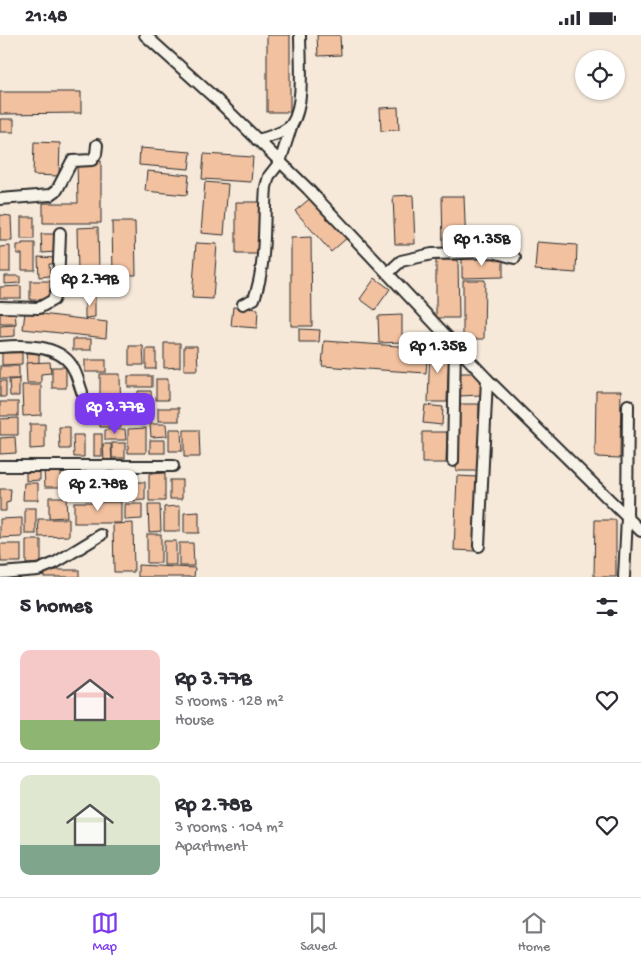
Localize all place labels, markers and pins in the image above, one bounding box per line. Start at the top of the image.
pin: Rp 1.35B [430,225,534,267]
pin: Rp 2.79B [38,265,142,307]
pin: Rp 1.35B [386,331,490,374]
pin: Rp 3.77B [63,393,167,435]
pin: Rp 2.78B [46,469,150,512]

